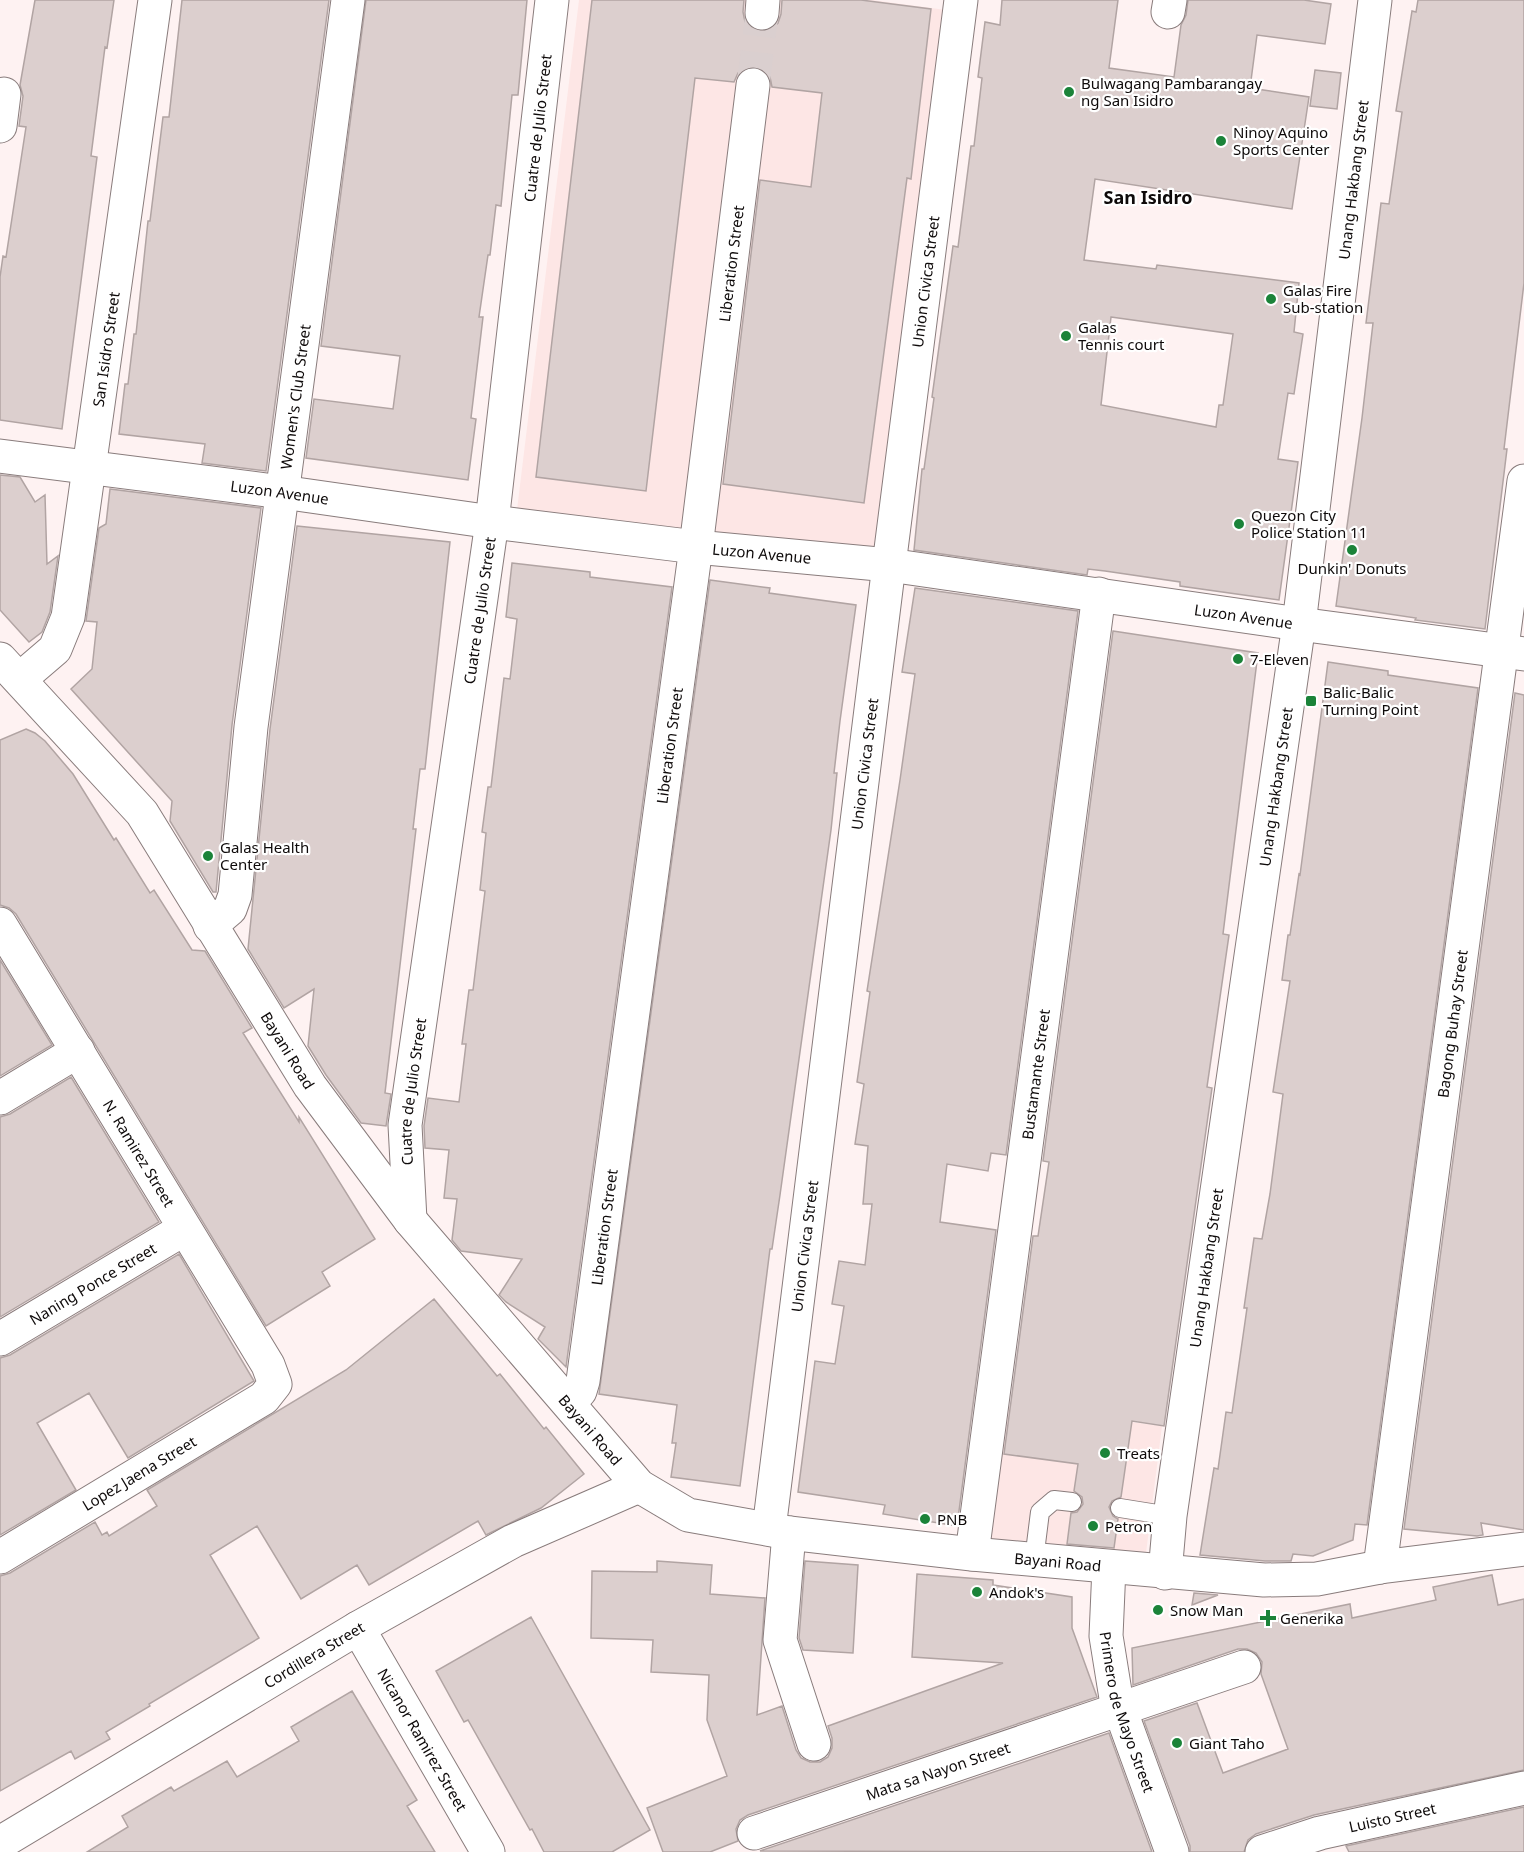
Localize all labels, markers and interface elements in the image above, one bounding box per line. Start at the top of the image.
street label: Cuatre de Julio Street [519,52,556,203]
place label: Bulwagang Pambarangay ng San Isidro [1081,73,1263,110]
marker: Bulwagang Pambarangay ng San Isidro [1062,85,1076,99]
street label: Unang Hakbang Street [1333,98,1373,261]
place label: Ninoy Aquino Sports Center [1233,122,1330,159]
marker: Ninoy Aquino Sports Center [1214,134,1228,148]
district label: San Isidro [1104,185,1192,209]
street label: Liberation Street [714,203,748,323]
street label: Union Civica Street [907,214,943,349]
place label: Galas Fire Sub-station [1283,280,1363,317]
street label: San Isidro Street [88,290,124,408]
marker: Galas Fire Sub-station [1264,292,1278,306]
place label: Galas Tennis court [1078,317,1165,354]
street label: Women's Club Street [275,322,315,471]
marker: Galas Tennis court [1059,329,1073,343]
street label: Luzon Avenue [229,476,330,509]
place label: Quezon City Police Station 11 [1251,505,1367,542]
marker: Quezon City Police Station 11 [1232,517,1246,531]
street label: Cuatre de Julio Street [459,535,500,685]
street label: Luzon Avenue [711,539,812,568]
marker: Dunkin' Donuts [1345,543,1359,557]
place label: Dunkin' Donuts [1298,558,1406,578]
street label: Luzon Avenue [1193,599,1294,633]
place label: 7-Eleven [1250,649,1309,669]
marker: 7-Eleven [1231,652,1245,666]
place label: Balic-Balic Turning Point [1323,682,1419,719]
street label: Liberation Street [651,686,687,805]
marker: Balic-Balic Turning Point [1304,694,1318,708]
street label: Union Civica Street [846,696,882,831]
street label: Unang Hakbang Street [1254,705,1297,868]
place label: Galas Health Center [220,837,309,874]
marker: Galas Health Center [201,849,215,863]
street label: Bagong Buhay Street [1432,948,1472,1099]
street label: Bustamante Street [1017,1007,1054,1141]
street label: Bayani Road [257,1008,319,1093]
street label: Cuatre de Julio Street [395,1016,430,1166]
street label: N. Ramirez Street [99,1096,180,1211]
street label: Liberation Street [586,1167,622,1287]
street label: Union Civica Street [786,1179,822,1313]
street label: Unang Hakbang Street [1184,1186,1227,1349]
street label: Naning Ponce Street [26,1238,160,1329]
street label: Bayani Road [554,1390,627,1469]
street label: Lopez Jaena Street [78,1431,200,1515]
place label: Treats [1117,1443,1160,1463]
marker: Treats [1098,1446,1112,1460]
place label: PNB [937,1509,967,1529]
marker: PNB [918,1512,932,1526]
place label: Petron [1105,1516,1152,1536]
marker: Petron [1086,1519,1100,1533]
street label: Bayani Road [1013,1548,1102,1575]
place label: Andok's [989,1582,1044,1602]
marker: Andok's [970,1585,984,1599]
place label: Snow Man [1170,1600,1243,1620]
marker: Snow Man [1151,1603,1165,1617]
place label: Generika [1280,1608,1344,1628]
marker: Generika [1261,1611,1275,1625]
street label: Cordillera Street [260,1616,368,1692]
street label: Primero de Mayo Street [1095,1630,1160,1795]
street label: Nicanor Ramirez Street [373,1664,472,1815]
place label: Giant Taho [1189,1733,1265,1753]
marker: Giant Taho [1170,1736,1184,1750]
street label: Mata sa Nayon Street [863,1737,1013,1804]
street label: Luisto Street [1347,1798,1438,1836]

